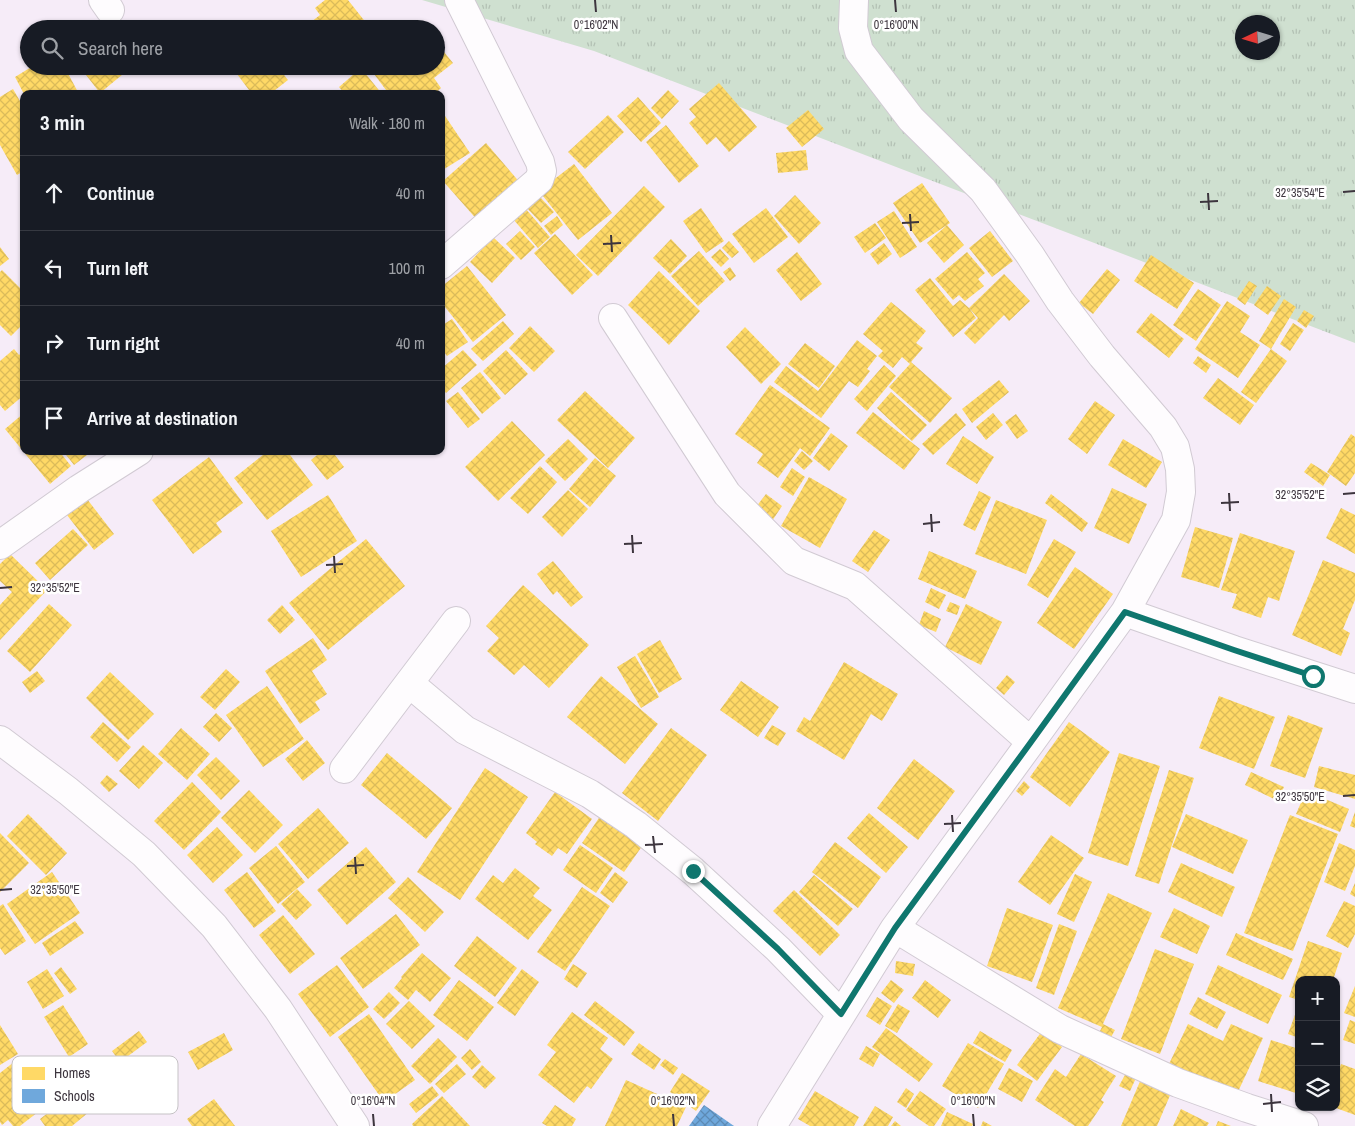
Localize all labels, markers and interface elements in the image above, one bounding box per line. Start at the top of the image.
north arrow [1235,15,1280,60]
text: 0°16'02"N [574,17,618,33]
text: 0°16'00"N [874,17,918,33]
search box [20,20,445,75]
icon: search [38,34,66,62]
text: Search here [78,35,163,61]
text: 3 min [40,108,85,137]
text: Walk · 180 m [349,112,425,134]
icon: ahead [40,179,68,207]
text: Continue [87,180,155,206]
text: 40 m [396,182,425,204]
text: 32°35'54"E [1275,185,1325,201]
icon: left [40,254,68,282]
text: Turn left [87,255,148,281]
text: 100 m [389,257,425,279]
icon: right [40,329,68,357]
text: Turn right [87,330,159,356]
text: 40 m [396,332,425,354]
icon: arrive [40,404,68,432]
text: Arrive at destination [87,405,238,431]
text: 32°35'52"E [1275,487,1325,503]
text: 32°35'52"E [30,580,80,596]
route start [1302,665,1325,688]
text: 32°35'50"E [1275,789,1325,805]
route end [682,860,705,883]
text: 32°35'50"E [30,882,80,898]
map controls [1295,976,1340,1111]
button: + [1295,976,1340,1021]
button: − [1295,1021,1340,1066]
legend [12,1056,178,1114]
text: Homes [54,1064,91,1082]
button: layers [1295,1066,1340,1111]
text: Schools [54,1087,95,1105]
text: 0°16'04"N [351,1093,395,1109]
text: 0°16'02"N [651,1093,695,1109]
text: 0°16'00"N [951,1093,995,1109]

